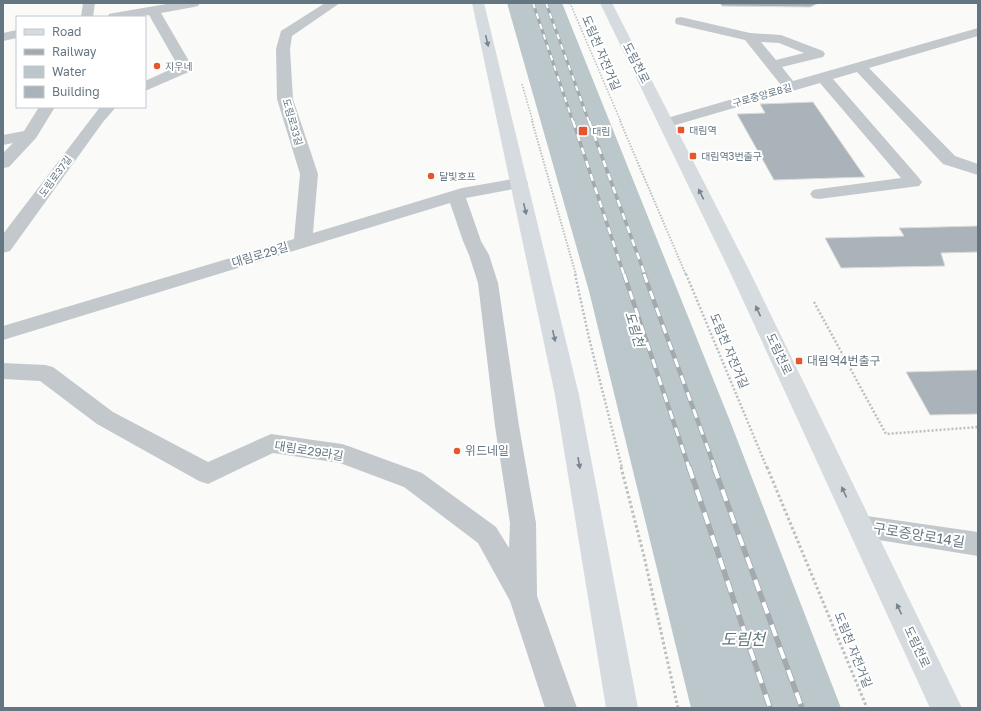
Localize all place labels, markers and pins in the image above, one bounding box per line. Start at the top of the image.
place label: 지우네 [165,60,193,72]
marker: 지우네 [152,61,162,71]
place label: 대림역 [689,124,717,136]
marker: 대림 [577,125,589,137]
place label: 대림 [592,125,610,137]
marker: 대림역 [676,125,686,135]
place label: 대림역3번출구 [701,150,762,162]
marker: 대림역3번출구 [688,151,698,161]
place label: 달빛호프 [439,170,476,182]
marker: 달빛호프 [426,171,436,181]
place label: 대림역4번출구 [807,353,881,368]
marker: 대림역4번출구 [794,356,804,366]
place label: 위드네일 [465,443,509,458]
marker: 위드네일 [452,446,462,456]

